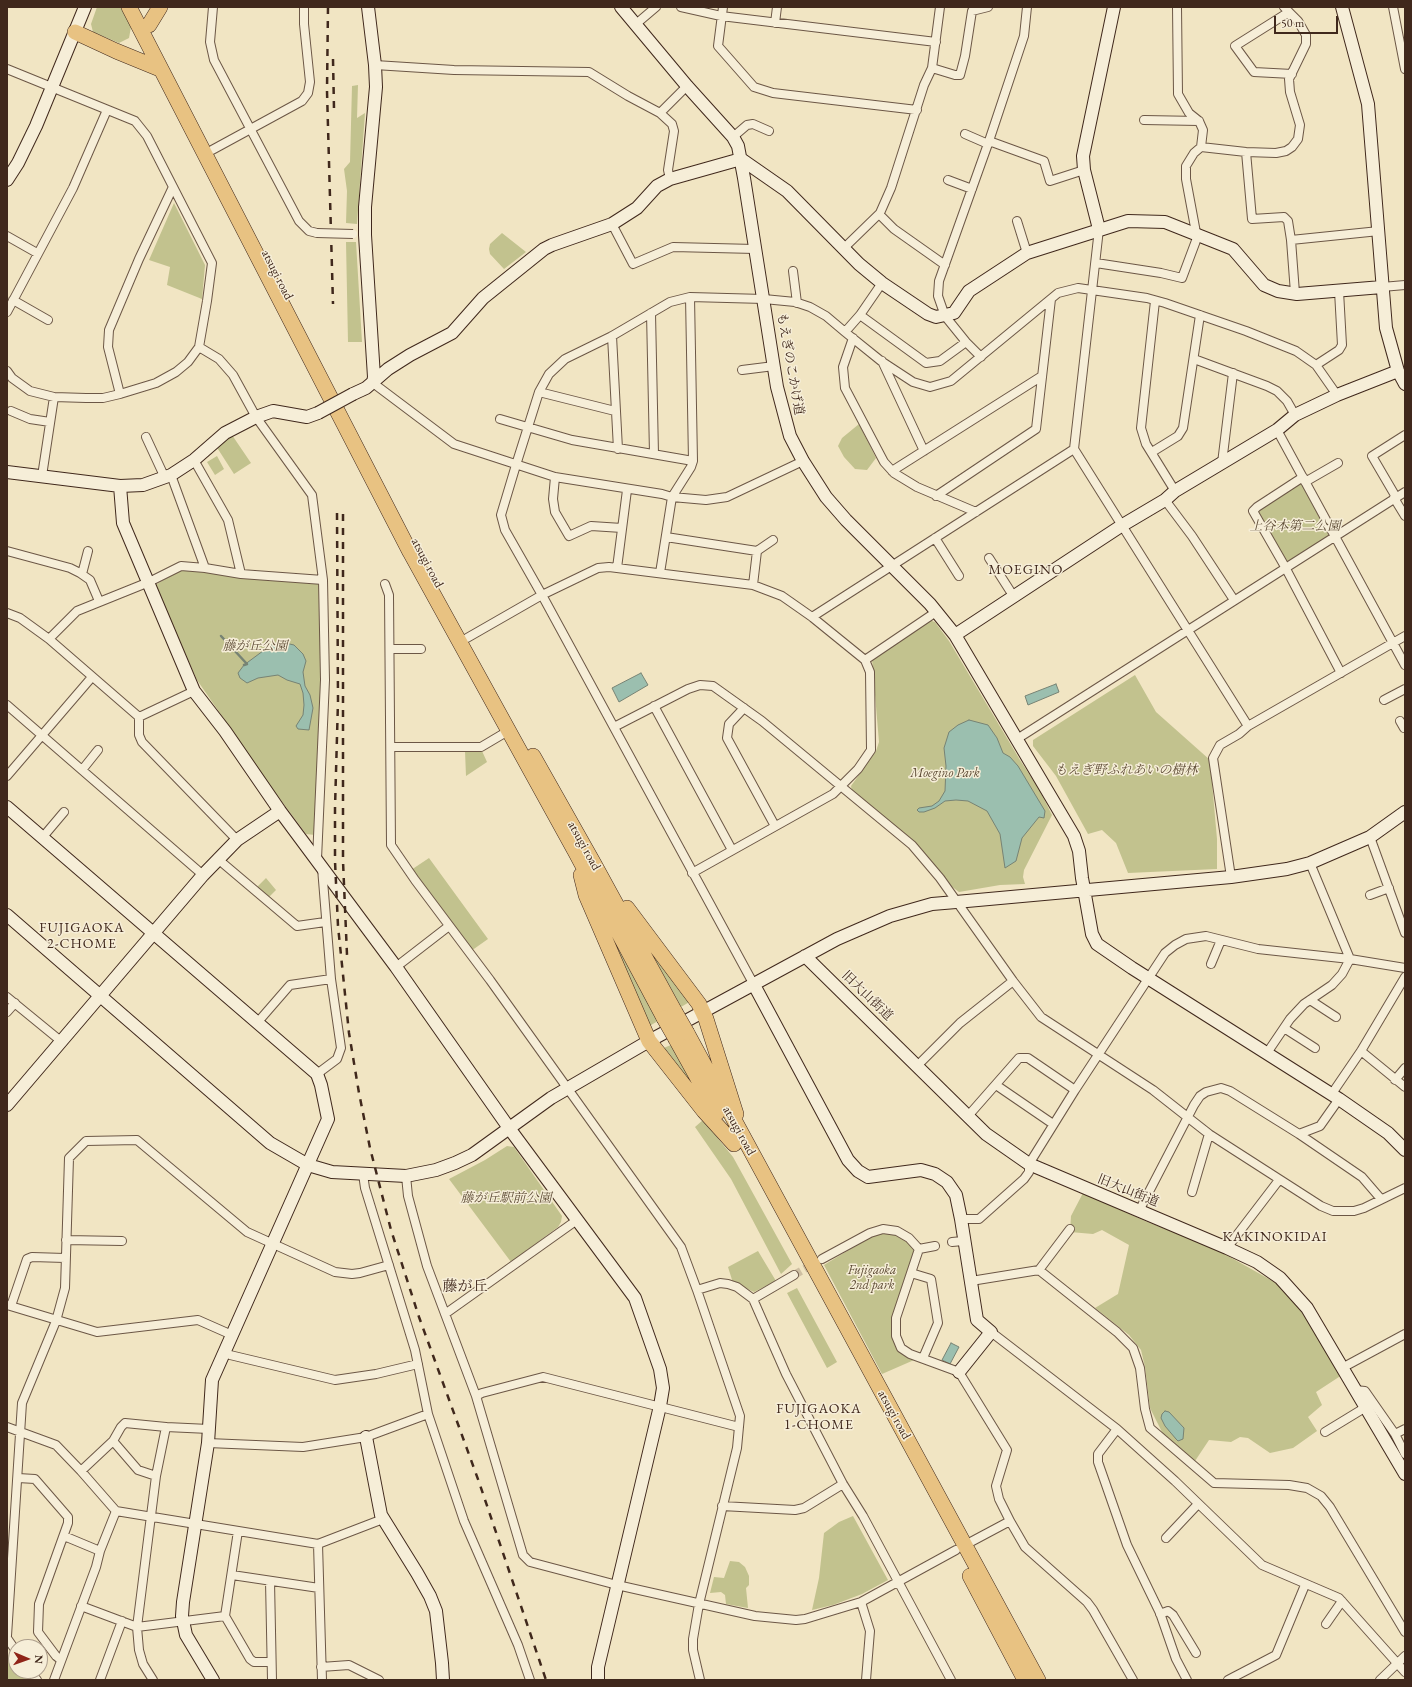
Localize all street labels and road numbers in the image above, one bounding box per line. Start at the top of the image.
street label: atsugi road [258,247,296,303]
street label: もえぎのこかげ道 [773,311,807,417]
street label: atsugi road [407,535,447,591]
street label: atsugi road [564,819,604,873]
street label: 旧大山街道 [838,968,896,1024]
street label: atsugi road [719,1104,759,1158]
street label: 旧大山街道 [1095,1172,1161,1210]
street label: atsugi road [874,1388,914,1442]

